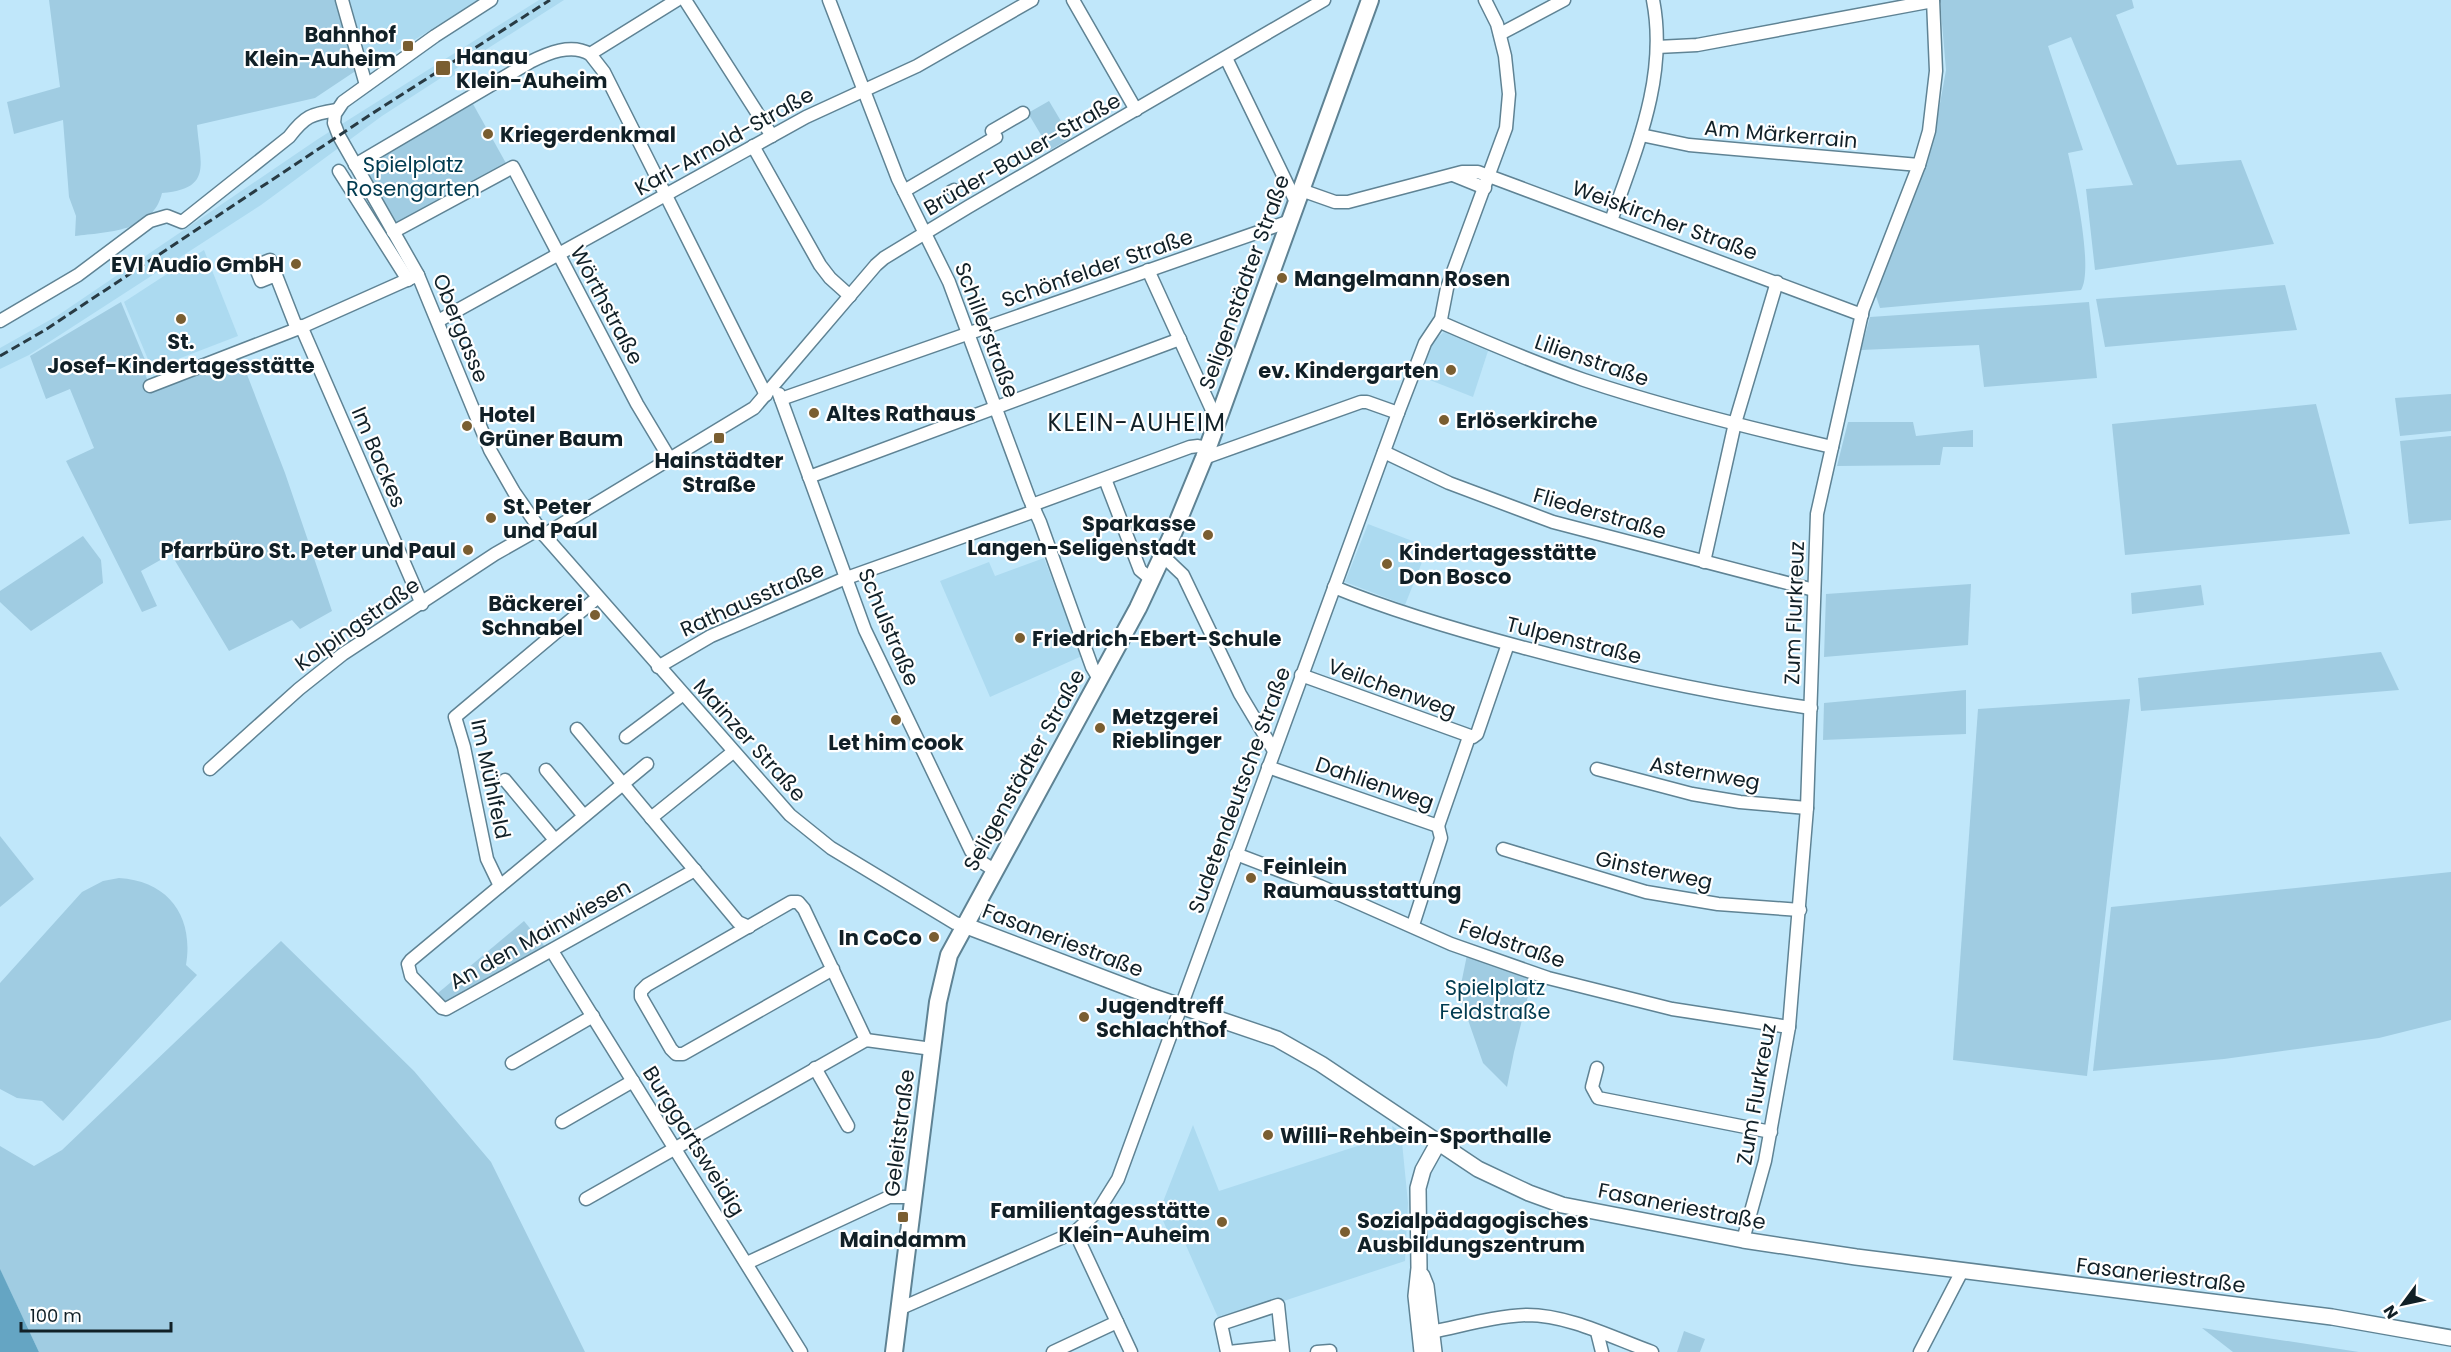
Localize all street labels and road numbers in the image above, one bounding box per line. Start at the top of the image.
street label: Karl-Arnold-Straße [629,80,819,202]
street label: Brüder-Bauer-Straße [918,86,1126,222]
street label: Am Märkerrain [1703,113,1859,155]
street label: Seligenstädter Straße [1192,170,1296,394]
street label: Weiskircher Straße [1568,173,1762,267]
street label: Schönfelder Straße [998,222,1196,314]
street label: Wörthstraße [563,240,651,370]
street label: Schillerstraße [948,258,1026,402]
street label: Obergasse [426,269,496,387]
street label: Lilienstraße [1531,327,1653,393]
street label: Im Backes [345,402,413,512]
street label: Fliederstraße [1530,480,1670,546]
street label: Zum Flurkreuz [1777,541,1811,685]
street label: Rathausstraße [675,554,829,644]
street label: Schulstraße [851,564,927,690]
street label: Kolpingstraße [289,570,425,678]
street label: Tulpenstraße [1503,609,1645,671]
street label: Veilchenweg [1324,651,1460,725]
street label: Sudetendeutsche Straße [1181,663,1297,917]
street label: Seligenstädter Straße [956,664,1092,876]
street label: Mainzer Straße [687,672,813,808]
street label: Im Mühlfeld [464,716,518,842]
street label: Dahlienweg [1312,749,1438,817]
street label: Asternweg [1648,749,1762,797]
street label: Ginsterweg [1593,843,1715,897]
street label: An den Mainwiesen [444,872,636,996]
street label: Fasaneriestraße [978,896,1148,984]
street label: Feldstraße [1455,911,1569,975]
street label: Zum Flurkreuz [1729,1021,1783,1167]
street label: Burggartsweidig [636,1060,752,1222]
street label: Geleitstraße [877,1068,921,1198]
street label: Fasaneriestraße [1596,1176,1768,1236]
street label: Fasaneriestraße [2075,1250,2247,1300]

